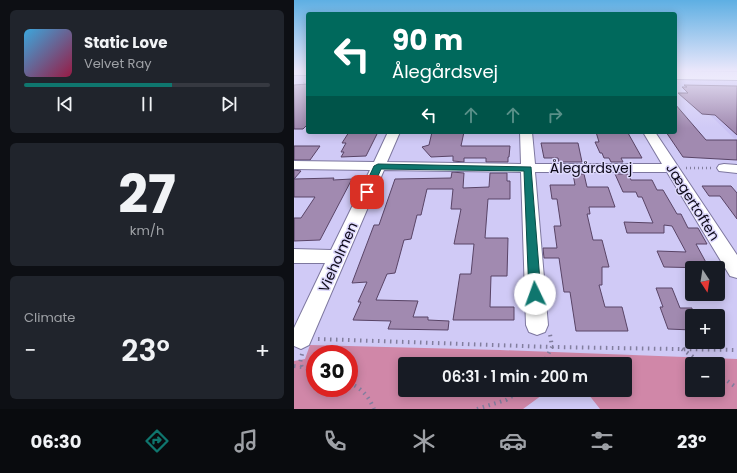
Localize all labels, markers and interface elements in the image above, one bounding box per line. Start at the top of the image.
text: 90 m [392,21,463,60]
icon: left [326,28,378,80]
text: Static Love [84,32,168,53]
text: Velvet Ray [84,54,152,73]
text: Ålegårdsvej [392,59,498,84]
icon: previous [54,93,76,115]
icon: pause [136,93,158,115]
icon: next [218,93,240,115]
icon: left [418,104,440,126]
icon: ahead [460,104,482,126]
icon: ahead [502,104,524,126]
icon: right [544,104,566,126]
text: 27 [118,158,176,231]
street label: Ålegårdsvej [550,158,632,178]
street label: Jægertoften [661,160,725,244]
pin [350,175,384,209]
icon: arrive [356,181,378,203]
street label: Vieholmen [314,219,362,295]
text: km/h [130,221,164,240]
north arrow [685,261,725,301]
map controls [685,261,725,397]
position arrow [514,273,556,315]
text: Climate [24,308,75,327]
button: + [685,309,725,349]
text: 23° [121,329,170,372]
text: − [24,335,36,366]
text: + [255,335,270,366]
speed limit sign: 30 [306,345,358,397]
button: − [685,357,725,397]
text: 06:31 · 1 min · 200 m [442,366,588,387]
icon: directions [143,427,171,455]
icon: music [232,427,260,455]
icon: phone [321,427,349,455]
icon: climate [410,427,438,455]
icon: car [499,427,527,455]
icon: filters [588,427,616,455]
text: 06:30 [31,429,81,454]
text: 23° [677,429,706,454]

